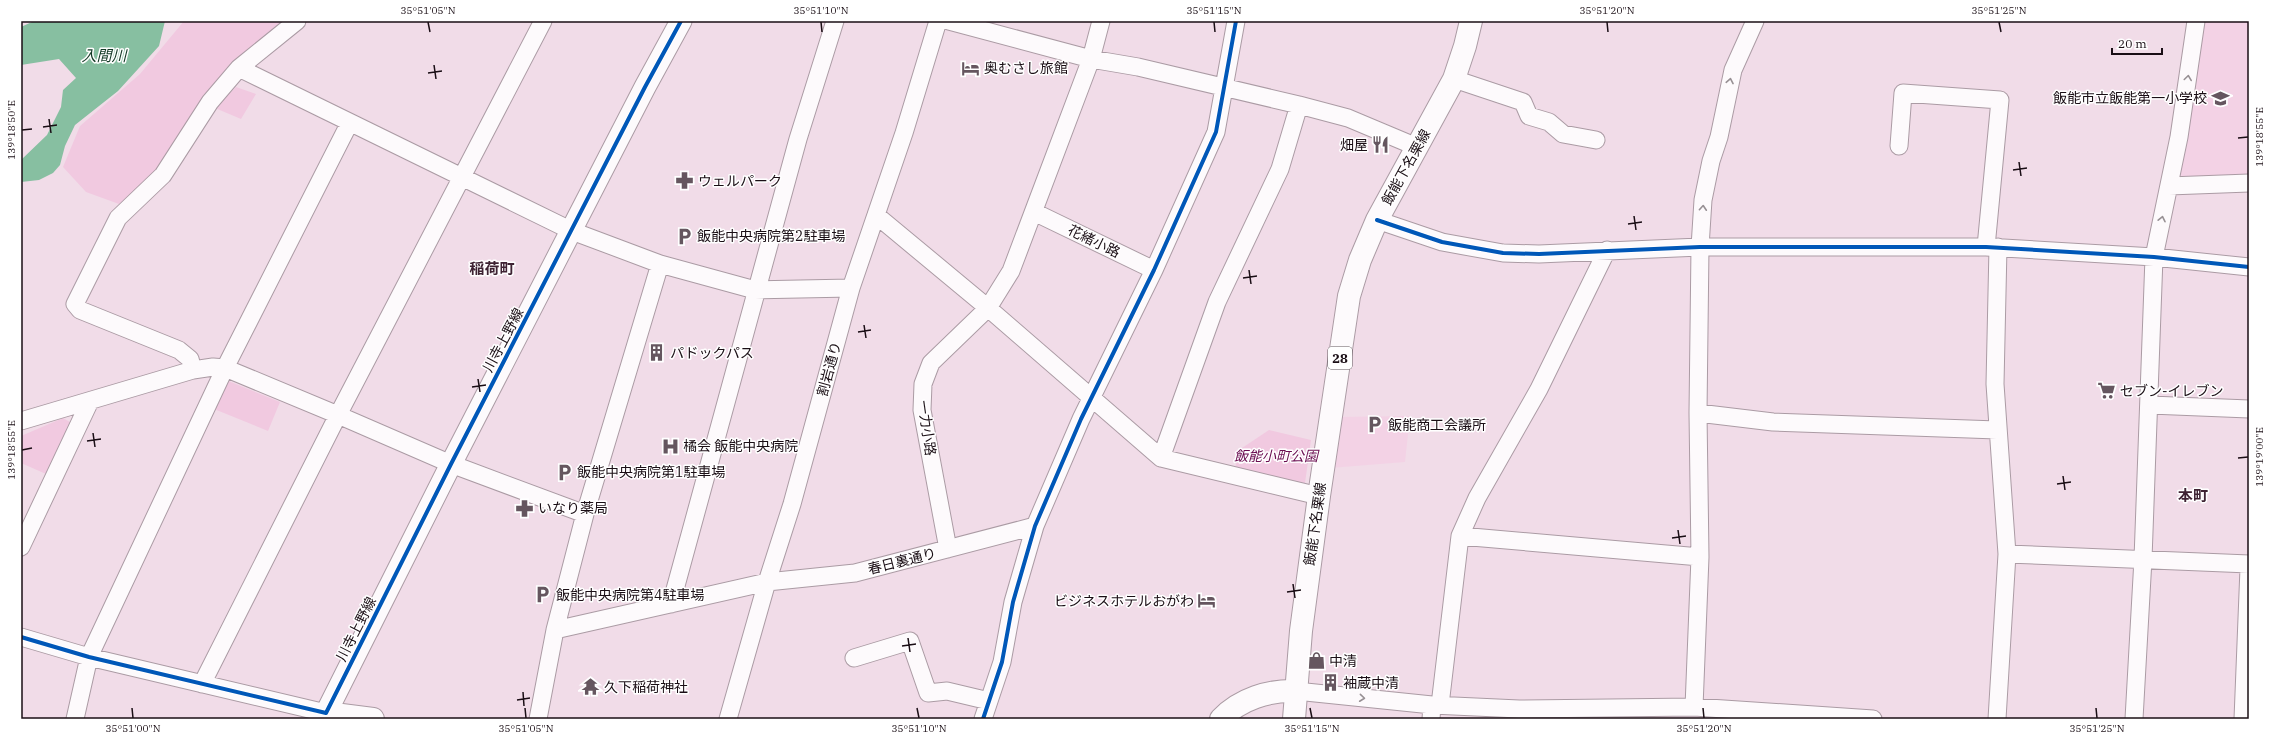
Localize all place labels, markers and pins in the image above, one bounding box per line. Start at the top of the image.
hotel icon: 奥むさし旅館 [961,58,981,78]
place label: 奥むさし旅館 [984,59,1068,77]
school or university icon: 飯能市立飯能第一小学校 [2210,88,2230,108]
place label: 飯能市立飯能第一小学校 [2053,89,2207,107]
restaurant icon: 畑屋 [1371,135,1391,155]
place label: 畑屋 [1340,136,1368,154]
pharmacy icon: ウェルパーク [675,171,695,191]
place label: ウェルパーク [698,172,782,190]
parking icon: 飯能中央病院第2駐車場 [674,226,694,246]
place label: 飯能中央病院第2駐車場 [697,227,845,245]
building icon: パドックパス [647,343,667,363]
place label: パドックパス [670,344,754,362]
supermarket icon: セブン-イレブン [2097,381,2117,401]
place label: セブン-イレブン [2120,382,2224,400]
parking icon: 飯能商工会議所 [1365,415,1385,435]
place label: 飯能商工会議所 [1388,416,1486,434]
hospital icon: 橘会 飯能中央病院 [660,436,680,456]
place label: 橘会 飯能中央病院 [683,437,798,455]
parking icon: 飯能中央病院第1駐車場 [554,462,574,482]
place label: 飯能中央病院第1駐車場 [577,463,725,481]
pharmacy icon: いなり薬局 [515,498,535,518]
place label: いなり薬局 [538,499,608,517]
parking icon: 飯能中央病院第4駐車場 [533,585,553,605]
place label: 飯能中央病院第4駐車場 [556,586,704,604]
hotel icon: ビジネスホテルおがわ [1197,591,1217,611]
place label: ビジネスホテルおがわ [1054,592,1194,610]
shop icon: 中清 [1306,651,1326,671]
place label: 中清 [1329,652,1357,670]
building icon: 袖蔵中清 [1320,673,1340,693]
place label: 袖蔵中清 [1343,674,1399,692]
temple icon: 久下稲荷神社 [581,677,601,697]
place label: 久下稲荷神社 [604,678,688,696]

